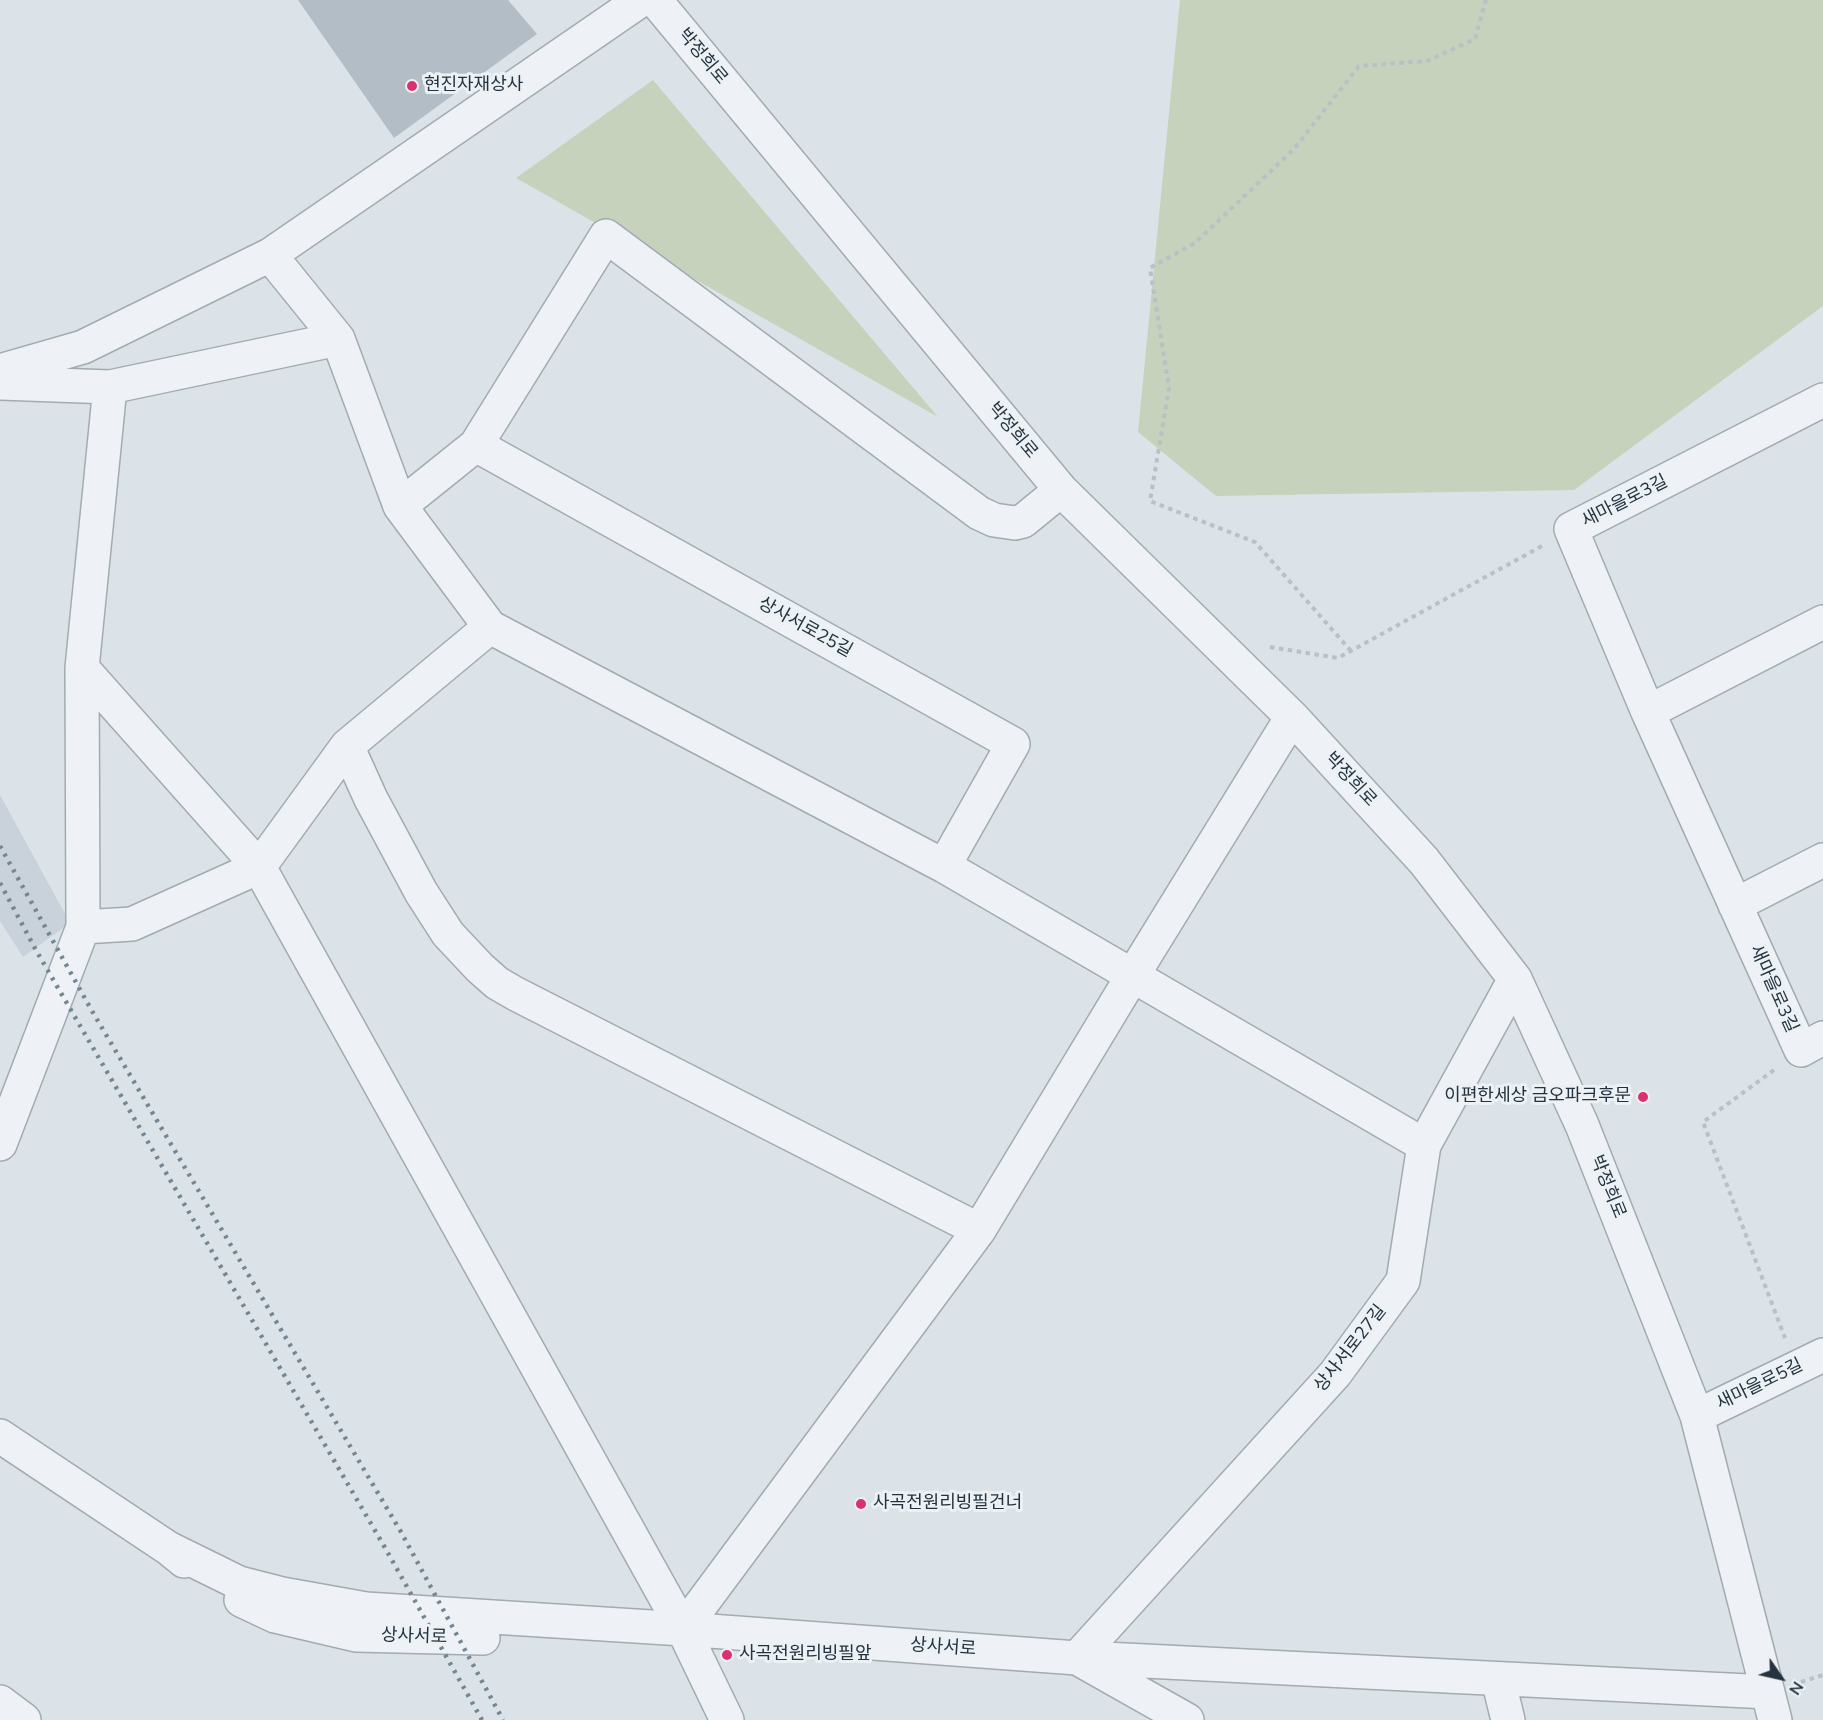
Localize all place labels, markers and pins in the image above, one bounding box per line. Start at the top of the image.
place label: 현진자재상사 [424,75,523,97]
marker: 현진자재상사 [405,79,419,93]
place label: 이편한세상 금오파크후문 [1444,1086,1631,1108]
marker: 이편한세상 금오파크후문 [1636,1090,1650,1104]
place label: 사곡전원리빙필건너 [873,1493,1022,1515]
marker: 사곡전원리빙필건너 [854,1497,868,1511]
place label: 사곡전원리빙필앞 [739,1644,871,1666]
marker: 사곡전원리빙필앞 [720,1648,734,1662]

